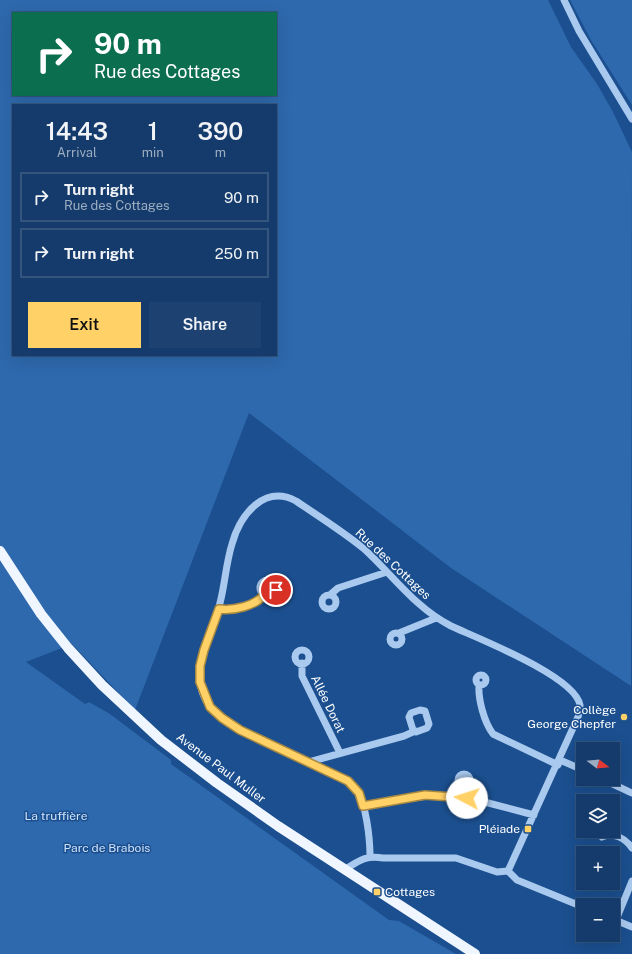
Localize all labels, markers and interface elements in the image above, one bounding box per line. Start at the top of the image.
text: 90 m [94,27,162,60]
icon: right [28,28,80,80]
text: Rue des Cottages [94,61,240,82]
text: 14:43 [46,117,108,145]
text: 1 [148,117,158,145]
text: 390 [197,117,243,145]
text: Arrival [57,145,97,160]
text: min [142,145,164,160]
text: m [215,145,226,160]
text: Turn right [64,181,134,198]
icon: right [30,186,52,208]
text: 90 m [224,189,259,206]
text: Rue des Cottages [64,198,170,213]
icon: right [30,242,52,264]
text: Turn right [64,245,134,262]
text: 250 m [215,245,259,262]
button: Exit [28,302,141,348]
button: Share [149,302,261,348]
street label: Rue des Cottages [353,526,433,602]
pin [259,573,293,607]
icon: arrive [265,579,287,601]
street label: Allée Dorat [308,673,348,735]
place label: Collège George Chepfer [527,703,616,731]
marker: Collège George Chepfer [619,712,629,722]
street label: Avenue Paul Muller [174,730,268,806]
north arrow [576,742,620,786]
map controls [576,742,620,942]
position arrow [446,777,488,819]
button: layers [576,794,620,838]
park label: La truffière [25,809,88,823]
place label: Pléiade [479,822,520,836]
marker: Pléiade [523,824,533,834]
park label: Parc de Brabois [64,841,150,855]
button: + [576,846,620,890]
place label: Cottages [385,885,435,899]
marker: Cottages [372,887,382,897]
button: − [576,898,620,942]

